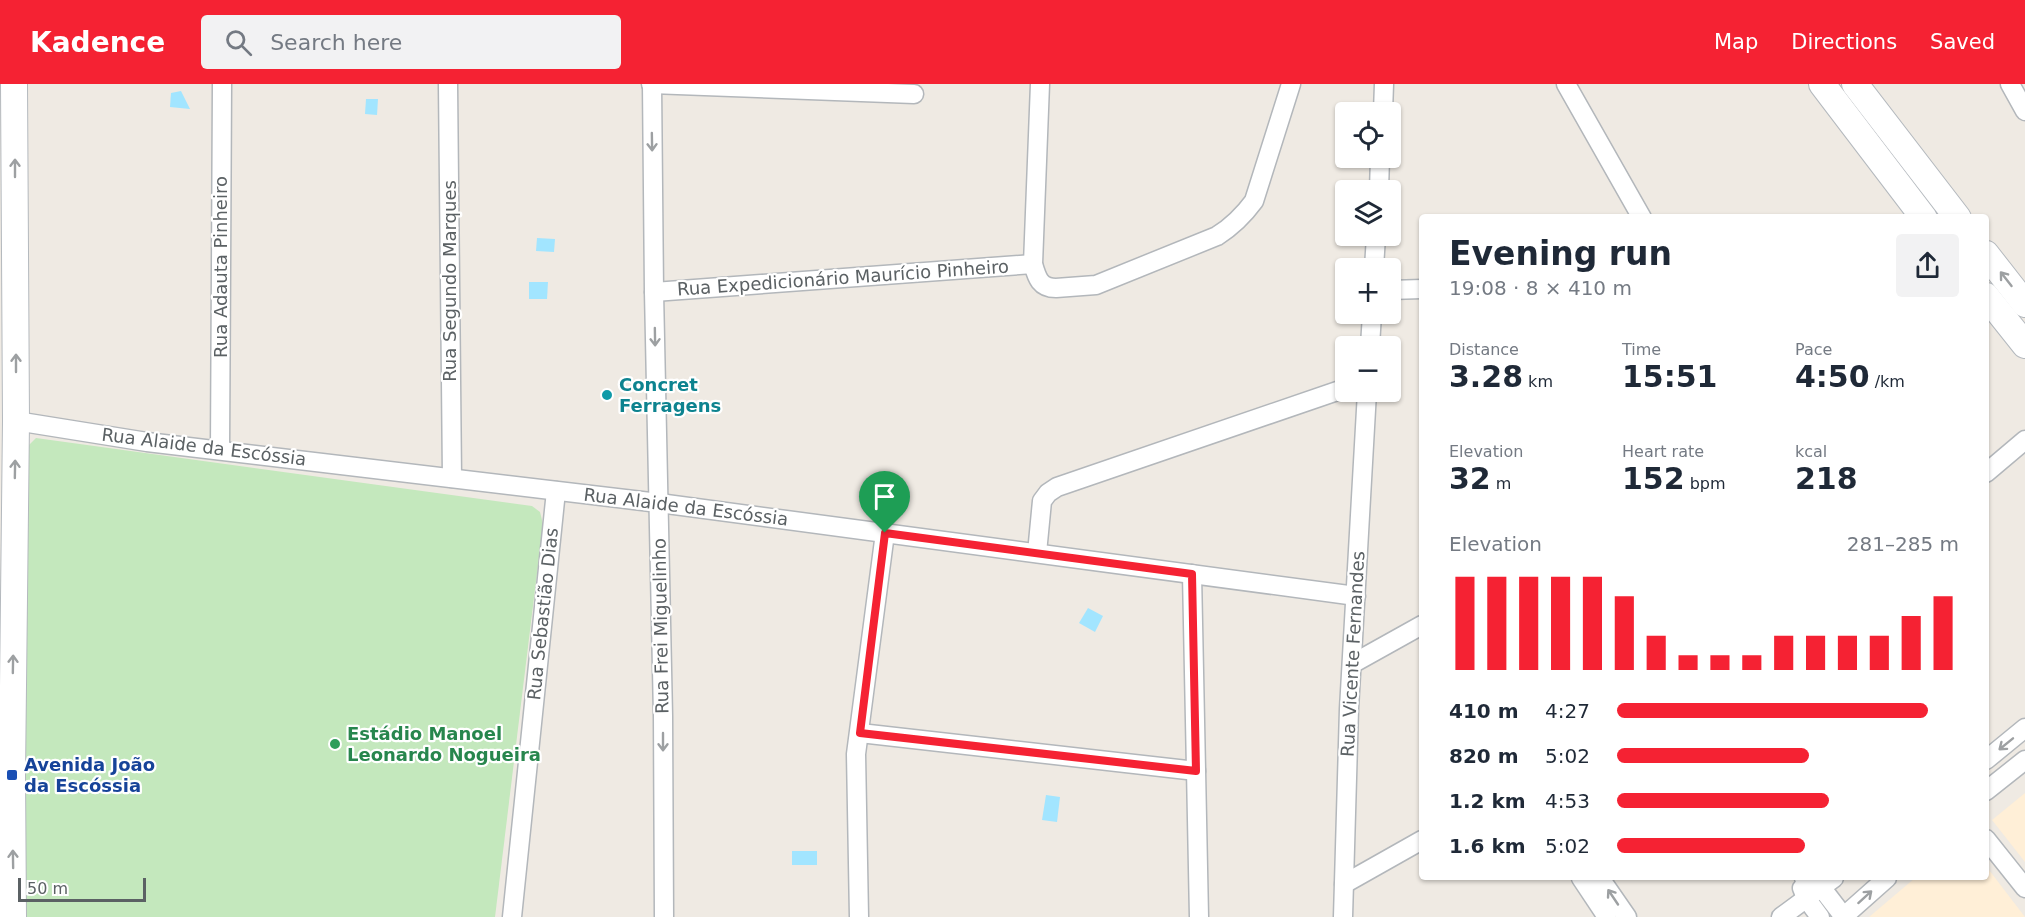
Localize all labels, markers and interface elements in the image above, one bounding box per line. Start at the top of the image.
search box [201,15,621,69]
text: Kadence [30,26,165,59]
icon: search [222,26,255,59]
text: Search here [270,30,402,55]
text: Map [1714,30,1758,54]
text: Directions [1791,30,1897,54]
text: Saved [1930,30,1995,54]
map controls [1335,102,1401,402]
button: locate [1335,102,1401,168]
one-way arrow [646,132,658,152]
one-way arrow [9,158,21,178]
street label: Rua Adauta Pinheiro [210,176,231,358]
street label: Rua Segundo Marques [439,180,460,382]
button: layers [1335,180,1401,246]
text: Evening run [1449,234,1672,273]
button: share [1896,234,1959,297]
street label: Rua Expedicionário Maurício Pinheiro [676,255,1010,300]
button: + [1335,258,1401,324]
one-way arrow [1999,271,2012,287]
text: 19:08 · 8 × 410 m [1449,276,1632,300]
one-way arrow [649,327,661,347]
button: − [1335,336,1401,402]
text: Distance [1449,340,1519,359]
text: Time [1622,340,1661,359]
text: Pace [1795,340,1832,359]
one-way arrow [10,353,22,373]
text: 3.28 [1449,359,1523,394]
text: 15:51 [1622,359,1718,394]
text: 4:50 [1795,359,1870,394]
text: km [1523,372,1553,391]
text: /km [1870,372,1905,391]
place label: Concret Ferragens [619,374,721,416]
marker: Concret Ferragens [600,388,614,402]
street label: Rua Alaide da Escóssia [101,424,308,469]
text: Elevation [1449,442,1523,461]
text: Heart rate [1622,442,1704,461]
text: kcal [1795,442,1827,461]
one-way arrow [10,459,21,479]
text: 32 [1449,461,1491,496]
text: 152 [1622,461,1685,496]
text: 218 [1795,461,1858,496]
pin [859,471,910,533]
text: m [1491,474,1511,493]
text: bpm [1685,474,1726,493]
icon: arrive [868,480,901,513]
street label: Rua Alaide da Escóssia [583,484,790,529]
street label: Rua Sebastião Dias [523,527,562,701]
text: Elevation [1449,532,1542,556]
text: 281–285 m [1847,532,1959,556]
street label: Rua Frei Miguelinho [648,538,673,714]
street label: Rua Vicente Fernandes [1337,550,1368,758]
one-way arrow [7,654,19,674]
text: 410 m [1449,699,1519,723]
text: 4:27 [1545,699,1590,723]
place label: Estádio Manoel Leonardo Nogueira [347,723,541,765]
one-way arrow [657,732,669,752]
marker: Estádio Manoel Leonardo Nogueira [328,737,342,751]
one-way arrow [1998,737,2014,750]
text: 820 m [1449,744,1519,768]
text: 5:02 [1545,744,1590,768]
place label: Avenida João da Escóssia [24,754,155,796]
marker: Avenida João da Escóssia [5,768,19,782]
text: 1.2 km [1449,789,1526,813]
text: 4:53 [1545,789,1590,813]
text: 1.6 km [1449,834,1526,858]
text: 5:02 [1545,834,1590,858]
one-way arrow [7,849,19,869]
scale bar [18,875,146,902]
text: 50 m [27,879,68,898]
one-way arrow [1607,890,1619,906]
one-way arrow [1858,890,1873,904]

